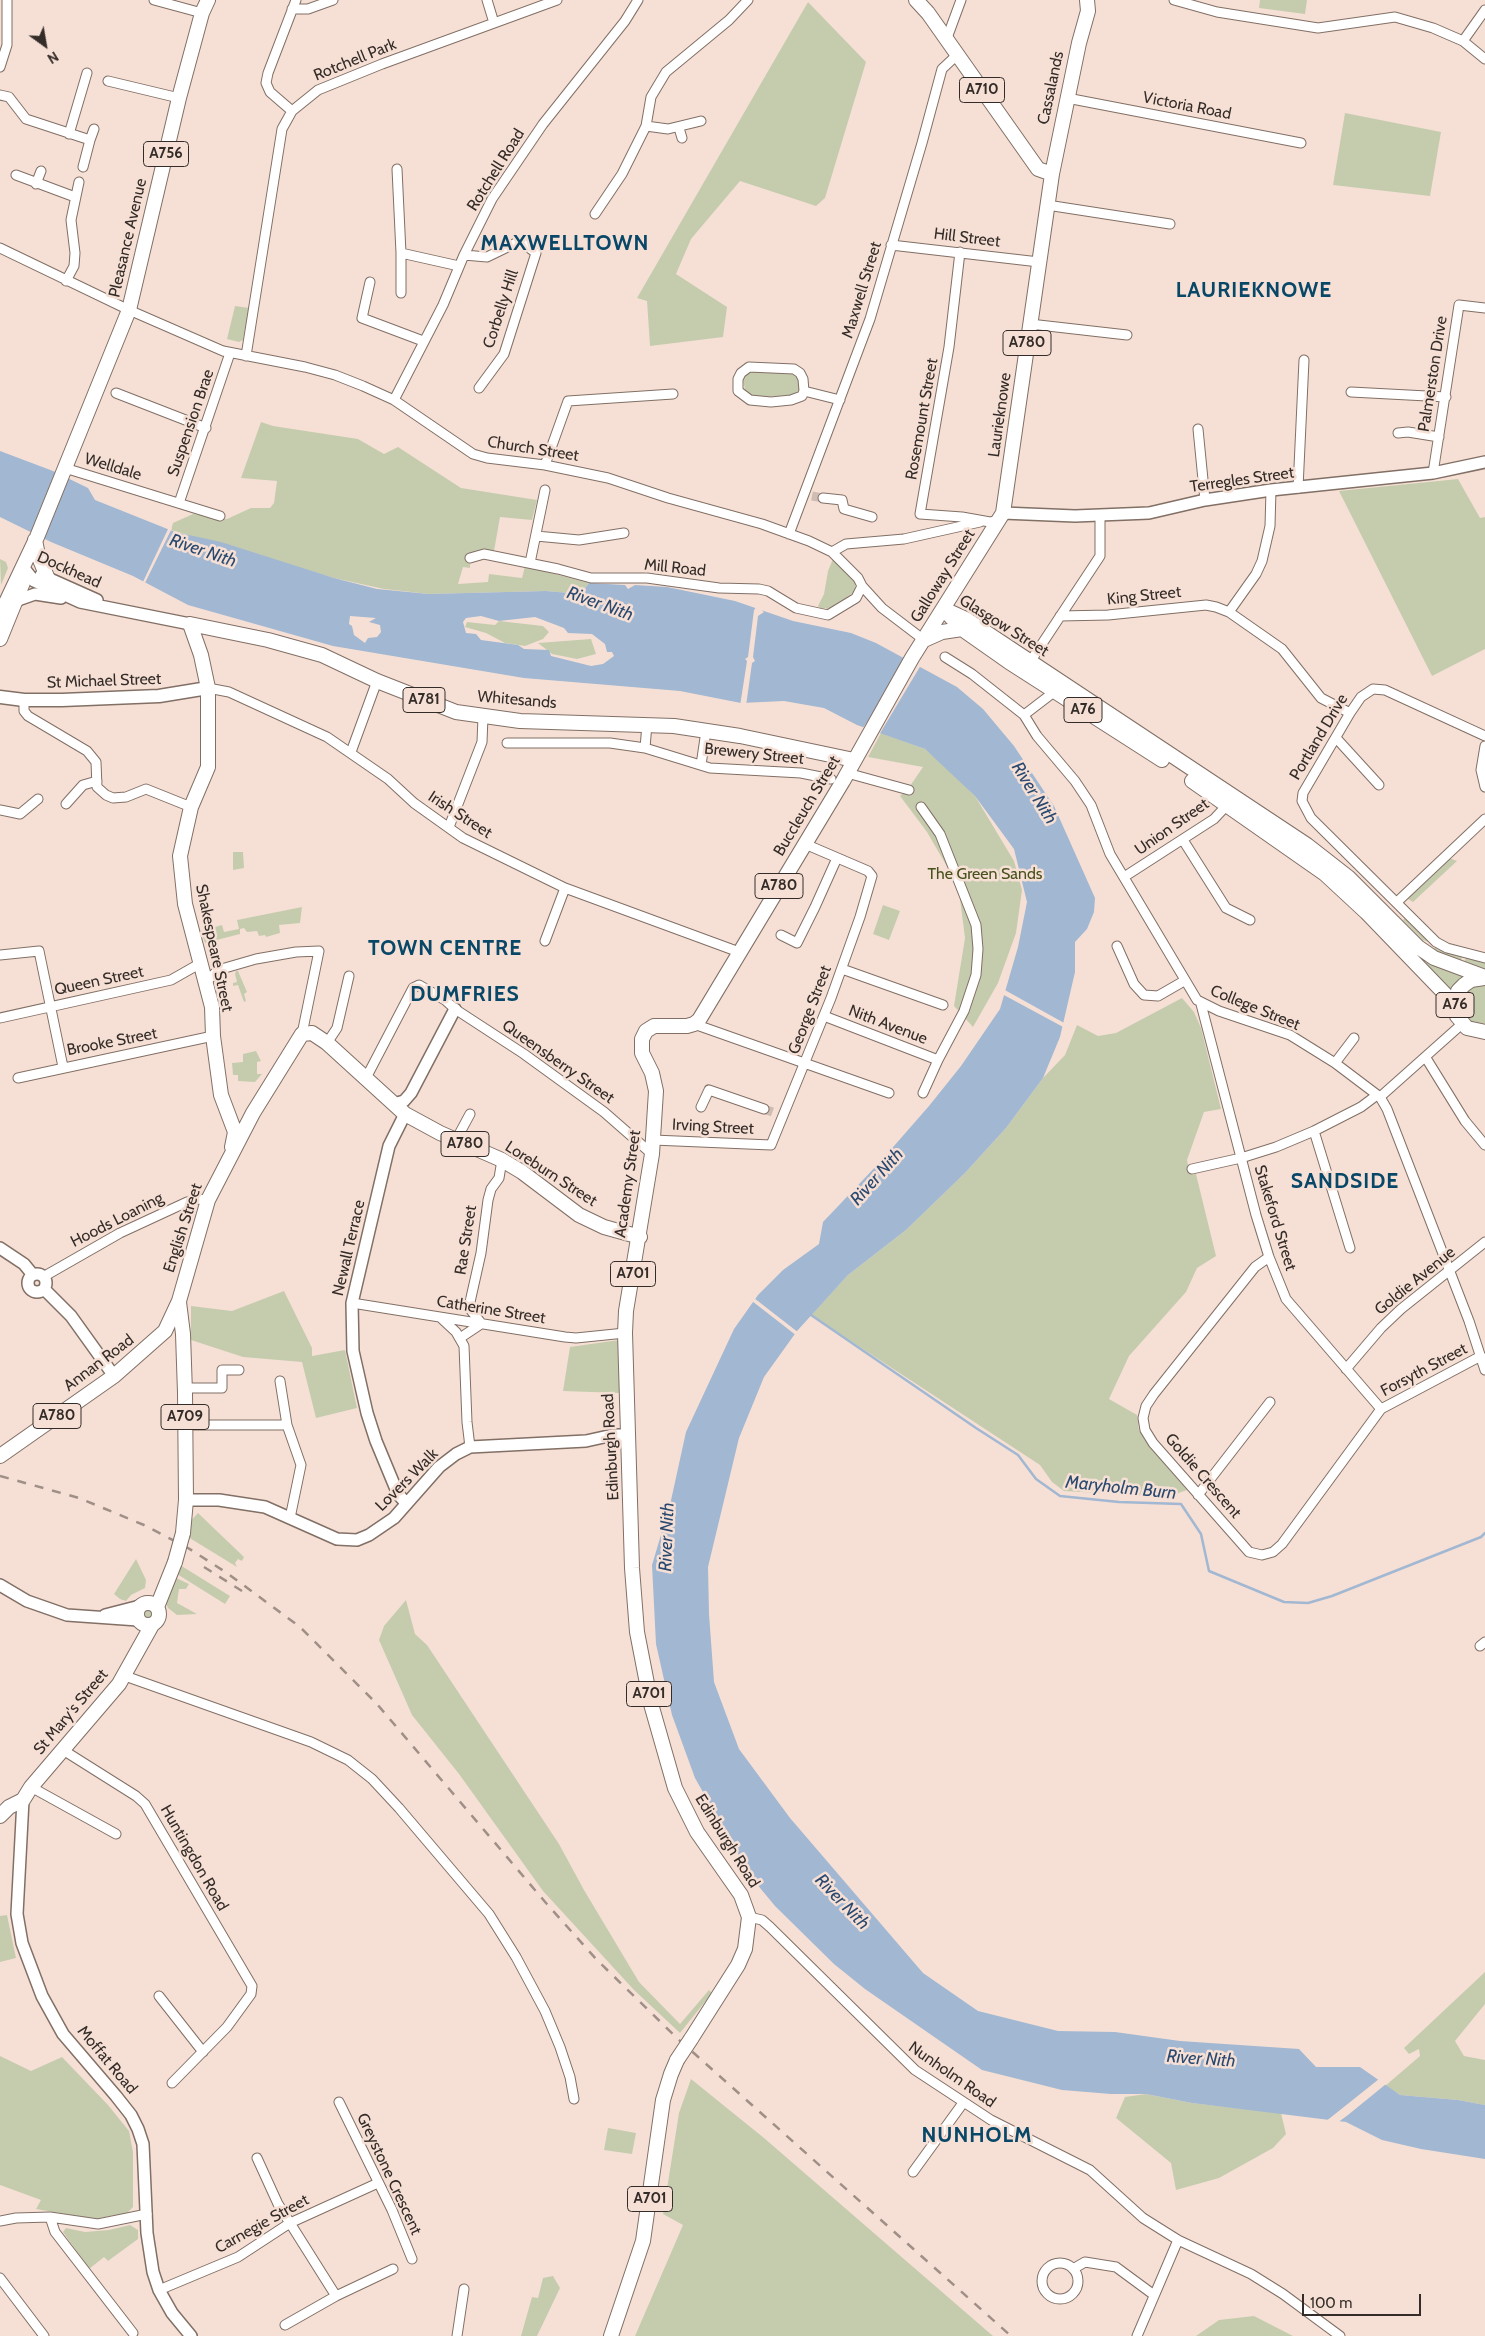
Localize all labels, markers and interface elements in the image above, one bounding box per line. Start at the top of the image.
north arrow [20,20,70,70]
street label: Rotchell Park [311,35,399,85]
text: N [44,47,62,68]
street label: Cassalands [1034,50,1068,126]
road number: A710 [960,78,1004,102]
street label: Victoria Road [1141,88,1233,124]
street label: Rotchell Road [463,125,529,215]
road number: A756 [144,142,188,166]
street label: Pleasance Avenue [105,177,151,299]
street label: Hill Street [933,224,1001,252]
district label: MAXWELLTOWN [479,231,651,257]
street label: Maxwell Street [838,239,886,341]
street label: Corbelly Hill [479,267,523,351]
district label: LAURIEKNOWE [1174,278,1334,304]
street label: Palmerston Drive [1414,315,1452,433]
road number: A780 [1003,330,1051,356]
street label: Rosemount Street [902,357,942,481]
street label: Suspension Brae [164,367,218,479]
street label: Laurieknowe [985,371,1015,459]
street label: Church Street [486,432,580,466]
street label: Welldale [82,449,144,485]
street label: Terregles Street [1189,463,1295,497]
street label: Galloway Street [907,526,979,626]
water label: River Nith [167,530,239,572]
street label: Dockhead [34,547,104,593]
street label: Mill Road [643,555,707,581]
water label: River Nith [564,582,636,626]
street label: King Street [1106,583,1182,609]
street label: Glasgow Street [956,591,1052,661]
street label: St Michael Street [46,669,162,693]
street label: Whitesands [477,687,557,713]
road number: A781 [403,688,445,712]
street label: Portland Drive [1286,691,1352,783]
road number: A76 [1064,698,1102,722]
street label: Brewery Street [703,739,805,769]
street label: Buccleuch Street [770,753,844,859]
water label: River Nith [1007,758,1061,828]
street label: Irish Street [424,787,496,843]
street label: Union Street [1131,794,1213,860]
park label: The Green Sands [928,864,1042,884]
road number: A780 [755,874,803,898]
street label: Shakespeare Street [191,883,237,1013]
district label: TOWN CENTRE [367,936,523,962]
street label: Queen Street [53,962,145,1000]
street label: George Street [784,963,836,1057]
street label: College Street [1207,981,1303,1035]
district label: DUMFRIES [409,982,521,1008]
road number: A76 [1436,992,1474,1018]
street label: Nith Avenue [846,1001,930,1049]
street label: Queensberry Street [498,1016,618,1108]
street label: Brooke Street [65,1024,159,1060]
street label: Irving Street [672,1115,754,1139]
street label: Academy Street [611,1129,645,1239]
road number: A780 [441,1132,489,1156]
street label: Loreburn Street [501,1137,601,1211]
water label: River Nith [846,1144,908,1210]
street label: Stakeford Street [1250,1163,1300,1273]
district label: SANDSIDE [1290,1169,1400,1195]
street label: English Street [160,1181,206,1275]
street label: Hoods Loaning [67,1188,167,1252]
street label: Newall Terrace [329,1198,369,1298]
street label: Rae Street [451,1204,481,1276]
street label: Goldie Avenue [1371,1243,1459,1319]
road number: A701 [610,1262,656,1286]
street label: Catherine Street [435,1292,547,1328]
street label: Annan Road [60,1330,138,1396]
street label: Forsyth Street [1378,1339,1470,1401]
street label: Edinburgh Road [599,1393,623,1501]
road number: A780 [33,1404,81,1428]
road number: A709 [161,1404,209,1430]
street label: Goldie Crescent [1161,1430,1245,1522]
street label: Lovers Walk [372,1445,442,1515]
water label: Maryholm Burn [1065,1471,1177,1505]
water label: River Nith [655,1502,679,1572]
street label: St Mary's Street [30,1665,112,1759]
road number: A701 [626,1682,672,1706]
street label: Edinburgh Road [691,1791,763,1891]
street label: Huntingdon Road [156,1802,232,1914]
water label: River Nith [810,1870,874,1934]
street label: Moffat Road [73,2022,141,2098]
street label: Nunholm Road [905,2038,999,2112]
water label: River Nith [1166,2046,1236,2072]
street label: Greystone Crescent [352,2110,426,2238]
district label: NUNHOLM [921,2123,1033,2149]
road number: A701 [628,2186,672,2212]
street label: Carnegie Street [212,2190,312,2258]
scale bar [1305,2284,1424,2316]
text: 100 m [1310,2294,1352,2312]

